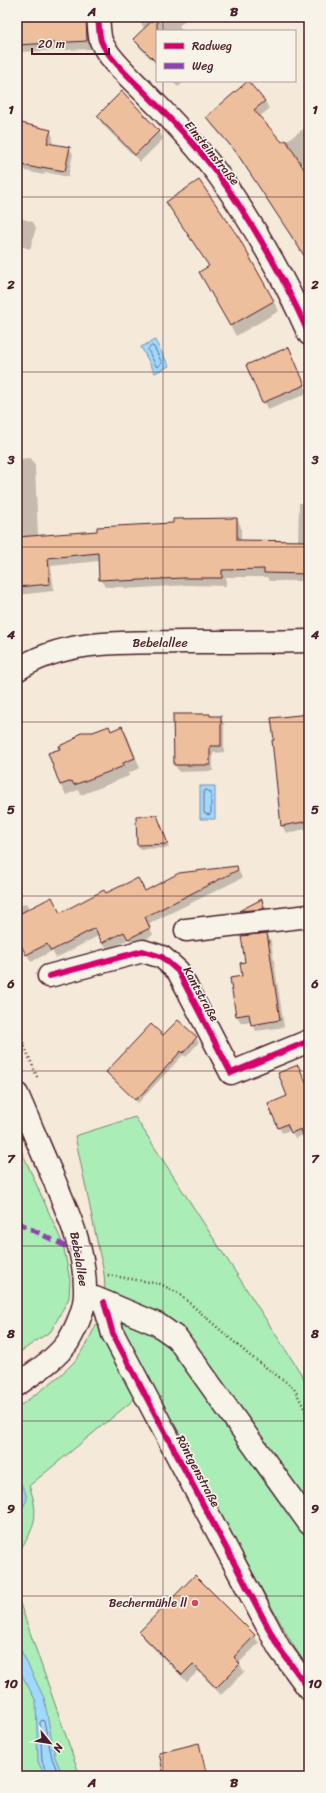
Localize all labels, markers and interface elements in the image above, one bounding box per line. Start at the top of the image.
text: A [87,0,96,23]
text: B [230,0,239,23]
scale bar [32,30,109,56]
legend [156,30,296,82]
text: 20 m [38,33,65,55]
text: Radweg [192,35,232,57]
text: Weg [192,55,213,77]
text: 1 [8,98,14,121]
text: 1 [312,98,318,121]
street label: Einsteinstraße [179,116,245,190]
text: 2 [6,273,15,296]
text: 2 [310,273,319,296]
text: 3 [6,448,15,471]
text: 3 [310,448,319,471]
text: 4 [6,623,16,646]
text: 4 [310,623,320,646]
street label: Bebelallee [132,632,188,654]
text: 5 [7,798,15,821]
text: 5 [311,798,319,821]
street label: Kantstraße [177,962,225,1026]
text: 6 [6,972,15,995]
text: 6 [310,972,319,995]
text: 7 [7,1147,16,1170]
text: 7 [311,1147,320,1170]
street label: Bebelallee [63,1230,95,1288]
text: 8 [6,1322,15,1345]
text: 8 [310,1322,319,1345]
street label: Röntgenstraße [170,1431,226,1511]
text: 9 [7,1497,15,1520]
text: 9 [311,1497,319,1520]
place label: Bechermühle ll [109,1592,188,1614]
marker: Bechermühle ll [190,1598,200,1608]
text: 10 [4,1672,18,1695]
text: 10 [308,1672,322,1695]
north arrow [30,1723,70,1763]
text: N [48,1739,69,1756]
text: A [87,1771,96,1793]
text: B [230,1771,239,1793]

